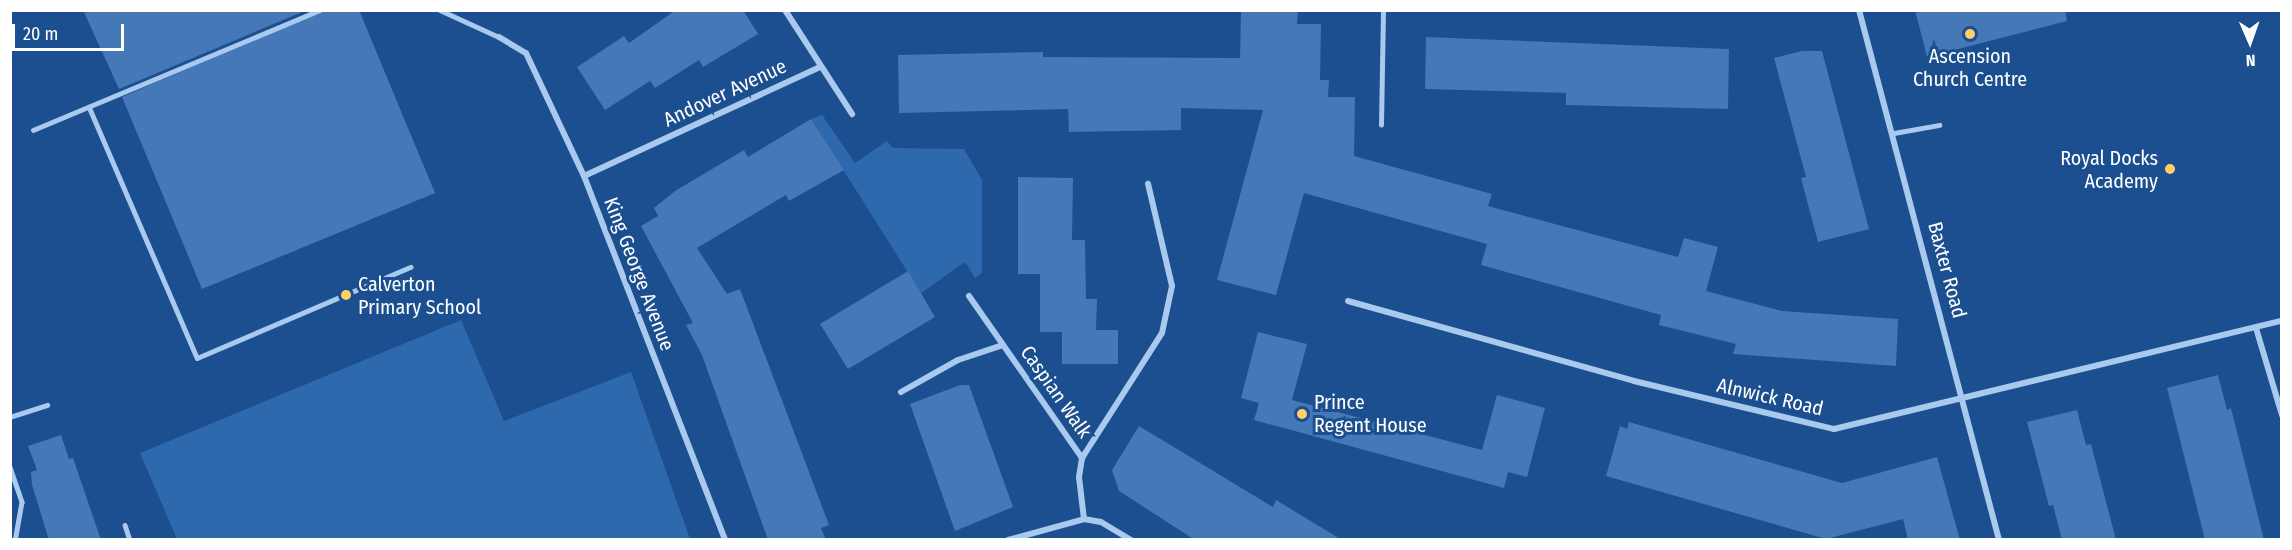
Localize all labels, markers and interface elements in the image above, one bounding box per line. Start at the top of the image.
scale bar [15,12,128,50]
north arrow [2220,12,2280,72]
text: 20 m [23,23,58,45]
marker: Ascension Church Centre [1963,27,1977,41]
place label: Ascension Church Centre [1913,44,2027,91]
text: N [2246,51,2256,70]
street label: Andover Avenue [660,54,790,132]
place label: Royal Docks Academy [2060,146,2158,193]
marker: Royal Docks Academy [2163,162,2177,176]
street label: King George Avenue [599,194,679,354]
street label: Baxter Road [1923,219,1971,321]
place label: Calverton Primary School [358,272,481,319]
marker: Calverton Primary School [339,288,353,302]
street label: Caspian Walk [1015,341,1097,443]
street label: Alnwick Road [1714,373,1826,421]
place label: Prince Regent House [1314,390,1427,437]
marker: Prince Regent House [1295,407,1309,421]

